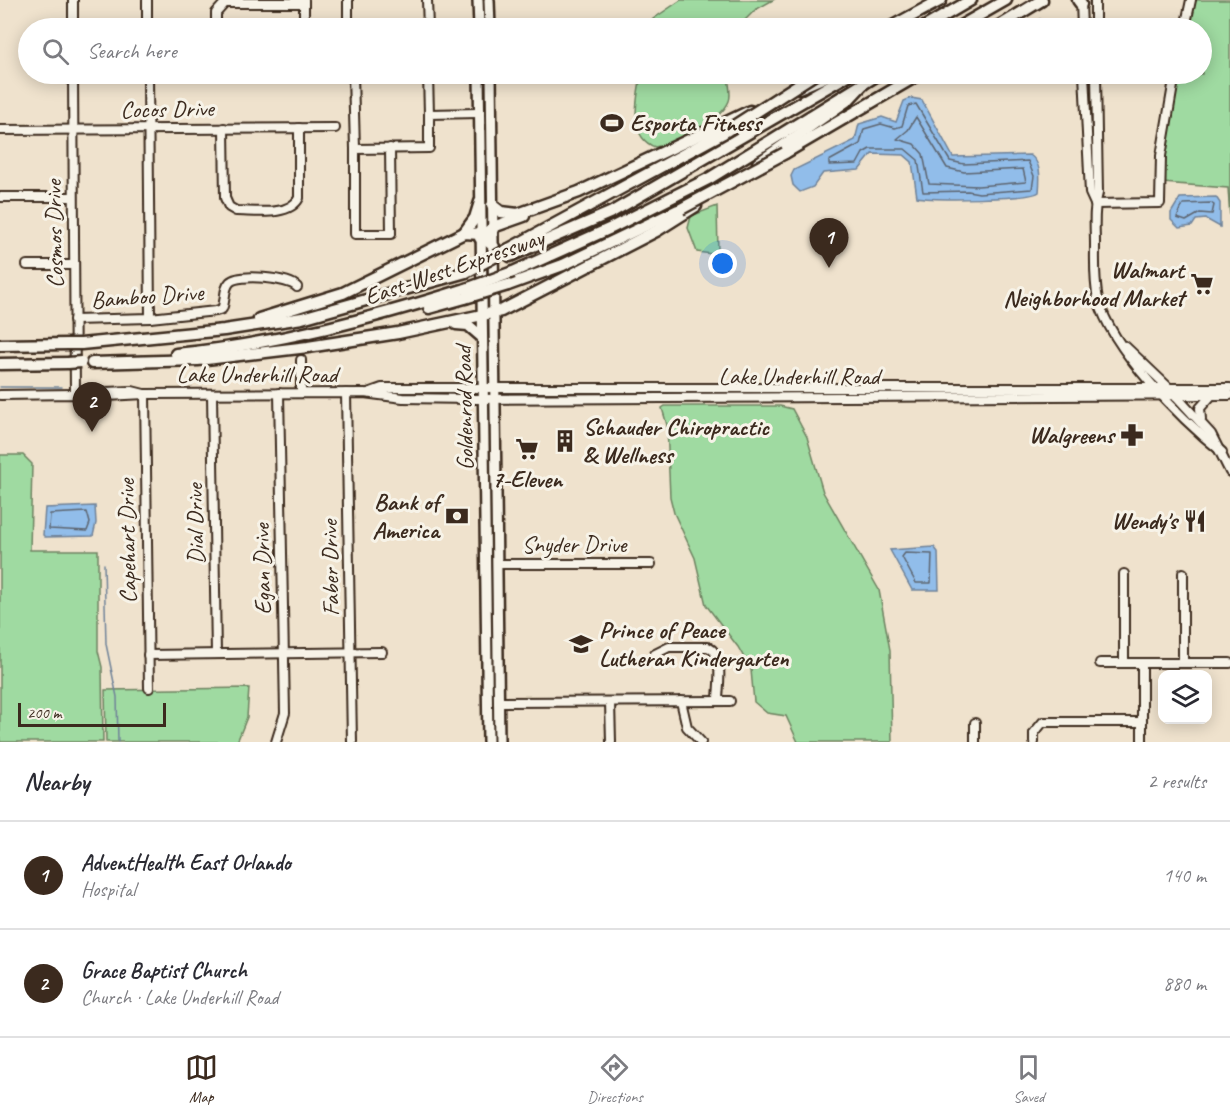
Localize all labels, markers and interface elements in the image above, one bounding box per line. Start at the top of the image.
search box [18,18,1212,84]
icon: search [39,35,72,68]
text: Search here [87,37,177,65]
street label: Cocos Drive [120,93,216,125]
place label: Esporta Fitness [630,108,763,138]
sports icon: Esporta Fitness [599,110,625,136]
street label: Cosmos Drive [38,177,70,288]
pin: 1 [810,218,848,268]
street label: East-West Expressway [361,222,549,312]
your location [708,249,737,278]
place label: Walmart Neighborhood Market [1003,255,1188,313]
supermarket icon: Walmart Neighborhood Market [1189,271,1215,297]
street label: Bamboo Drive [90,277,206,315]
street label: Goldenrod Road [448,342,480,471]
street label: Lake Underhill Road [176,359,341,389]
street label: Lake Underhill Road [718,361,883,391]
pin: 2 [72,382,112,432]
place label: Schauder Chiropractic & Wellness [583,412,770,470]
place label: Walgreens [1029,420,1117,450]
pharmacy icon: Walgreens [1119,422,1145,448]
building icon: Schauder Chiropractic & Wellness [552,428,578,454]
supermarket icon: 7-Eleven [514,436,540,462]
place label: 7-Eleven [492,464,564,494]
street label: Capehart Drive [111,476,143,604]
street label: Dial Drive [179,481,211,565]
place label: Bank of America [372,487,445,545]
bank icon: Bank of America [444,503,470,529]
place label: Wendy's [1111,506,1180,536]
restaurant icon: Wendy's [1182,508,1208,534]
street label: Faber Drive [314,518,346,616]
street label: Egan Drive [246,521,278,615]
street label: Snyder Drive [522,529,628,559]
place label: Prince of Peace Lutheran Kindergarten [599,615,790,673]
school or university icon: Prince of Peace Lutheran Kindergarten [568,631,594,657]
map controls [1158,670,1212,724]
button: layers [1158,670,1212,724]
scale bar [18,700,166,728]
text: 200 m [27,703,61,723]
text: Nearby [24,765,89,798]
text: 2 results [1147,769,1206,794]
text: AdventHealth East Orlando [81,849,291,877]
text: 1 [39,863,48,888]
text: 140 m [1163,863,1206,888]
text: Hospital [81,877,136,902]
text: Grace Baptist Church [81,957,247,985]
text: 2 [39,971,48,996]
text: 880 m [1163,971,1206,996]
text: Church · Lake Underhill Road [81,985,279,1010]
tab: Map [185,1051,218,1107]
tab: Directions [587,1051,643,1107]
tab: Saved [1012,1051,1045,1107]

